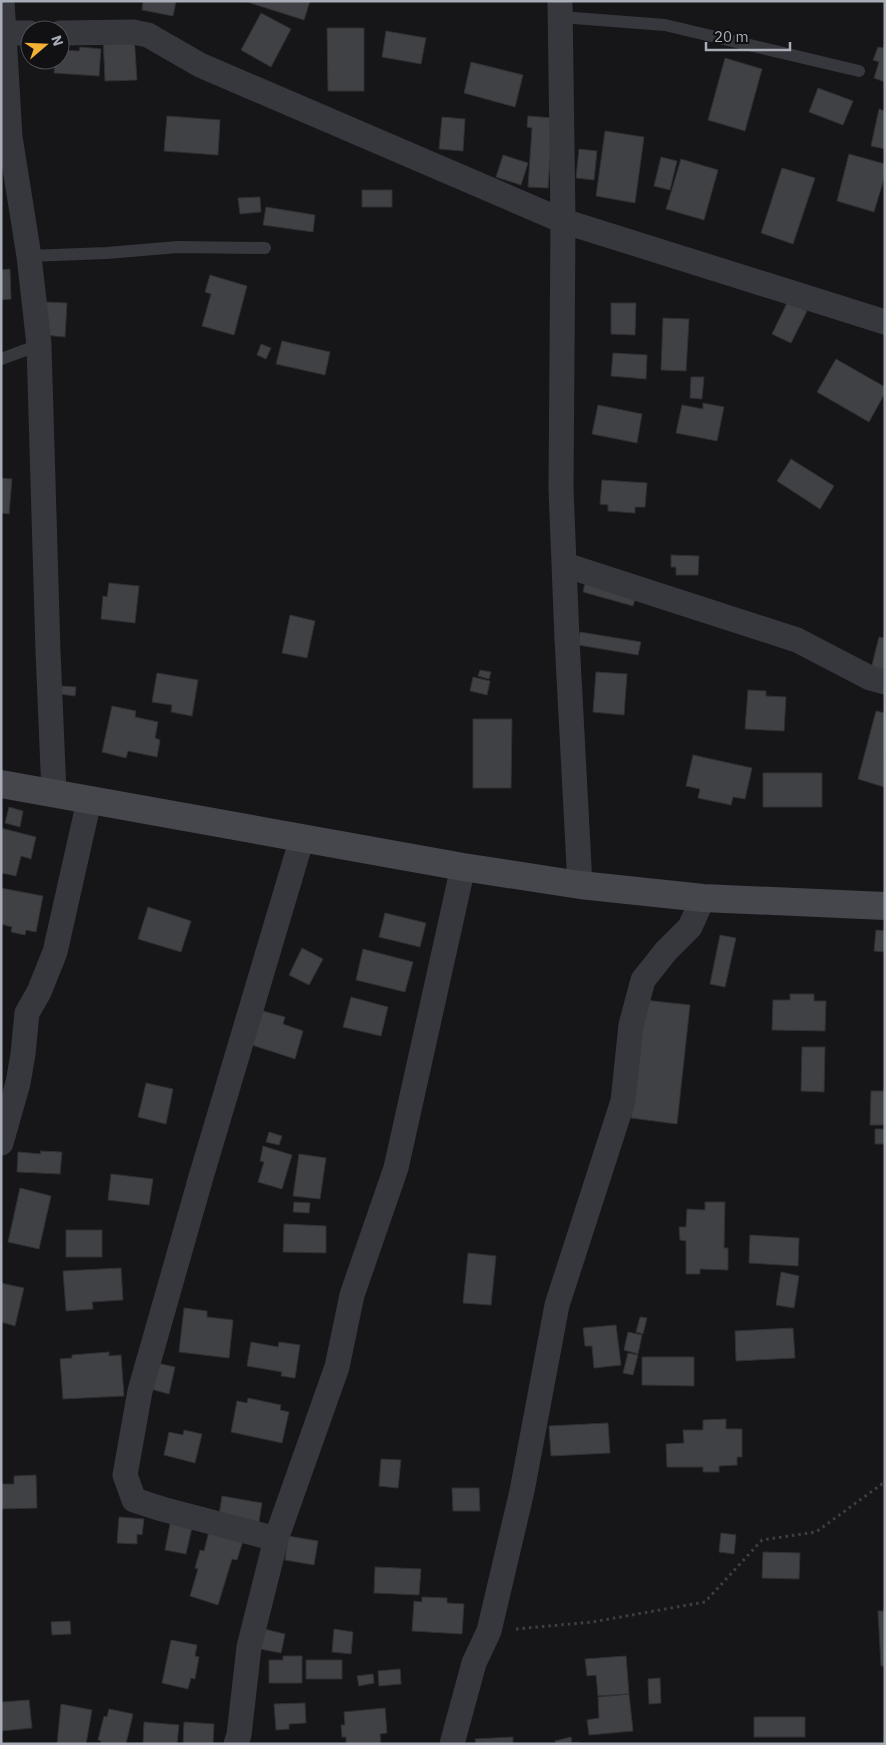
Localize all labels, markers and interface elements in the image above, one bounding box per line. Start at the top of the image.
north arrow [20,20,70,70]
scale bar [706,20,790,52]
text: 20 m [714,27,749,46]
text: N [47,33,67,48]

